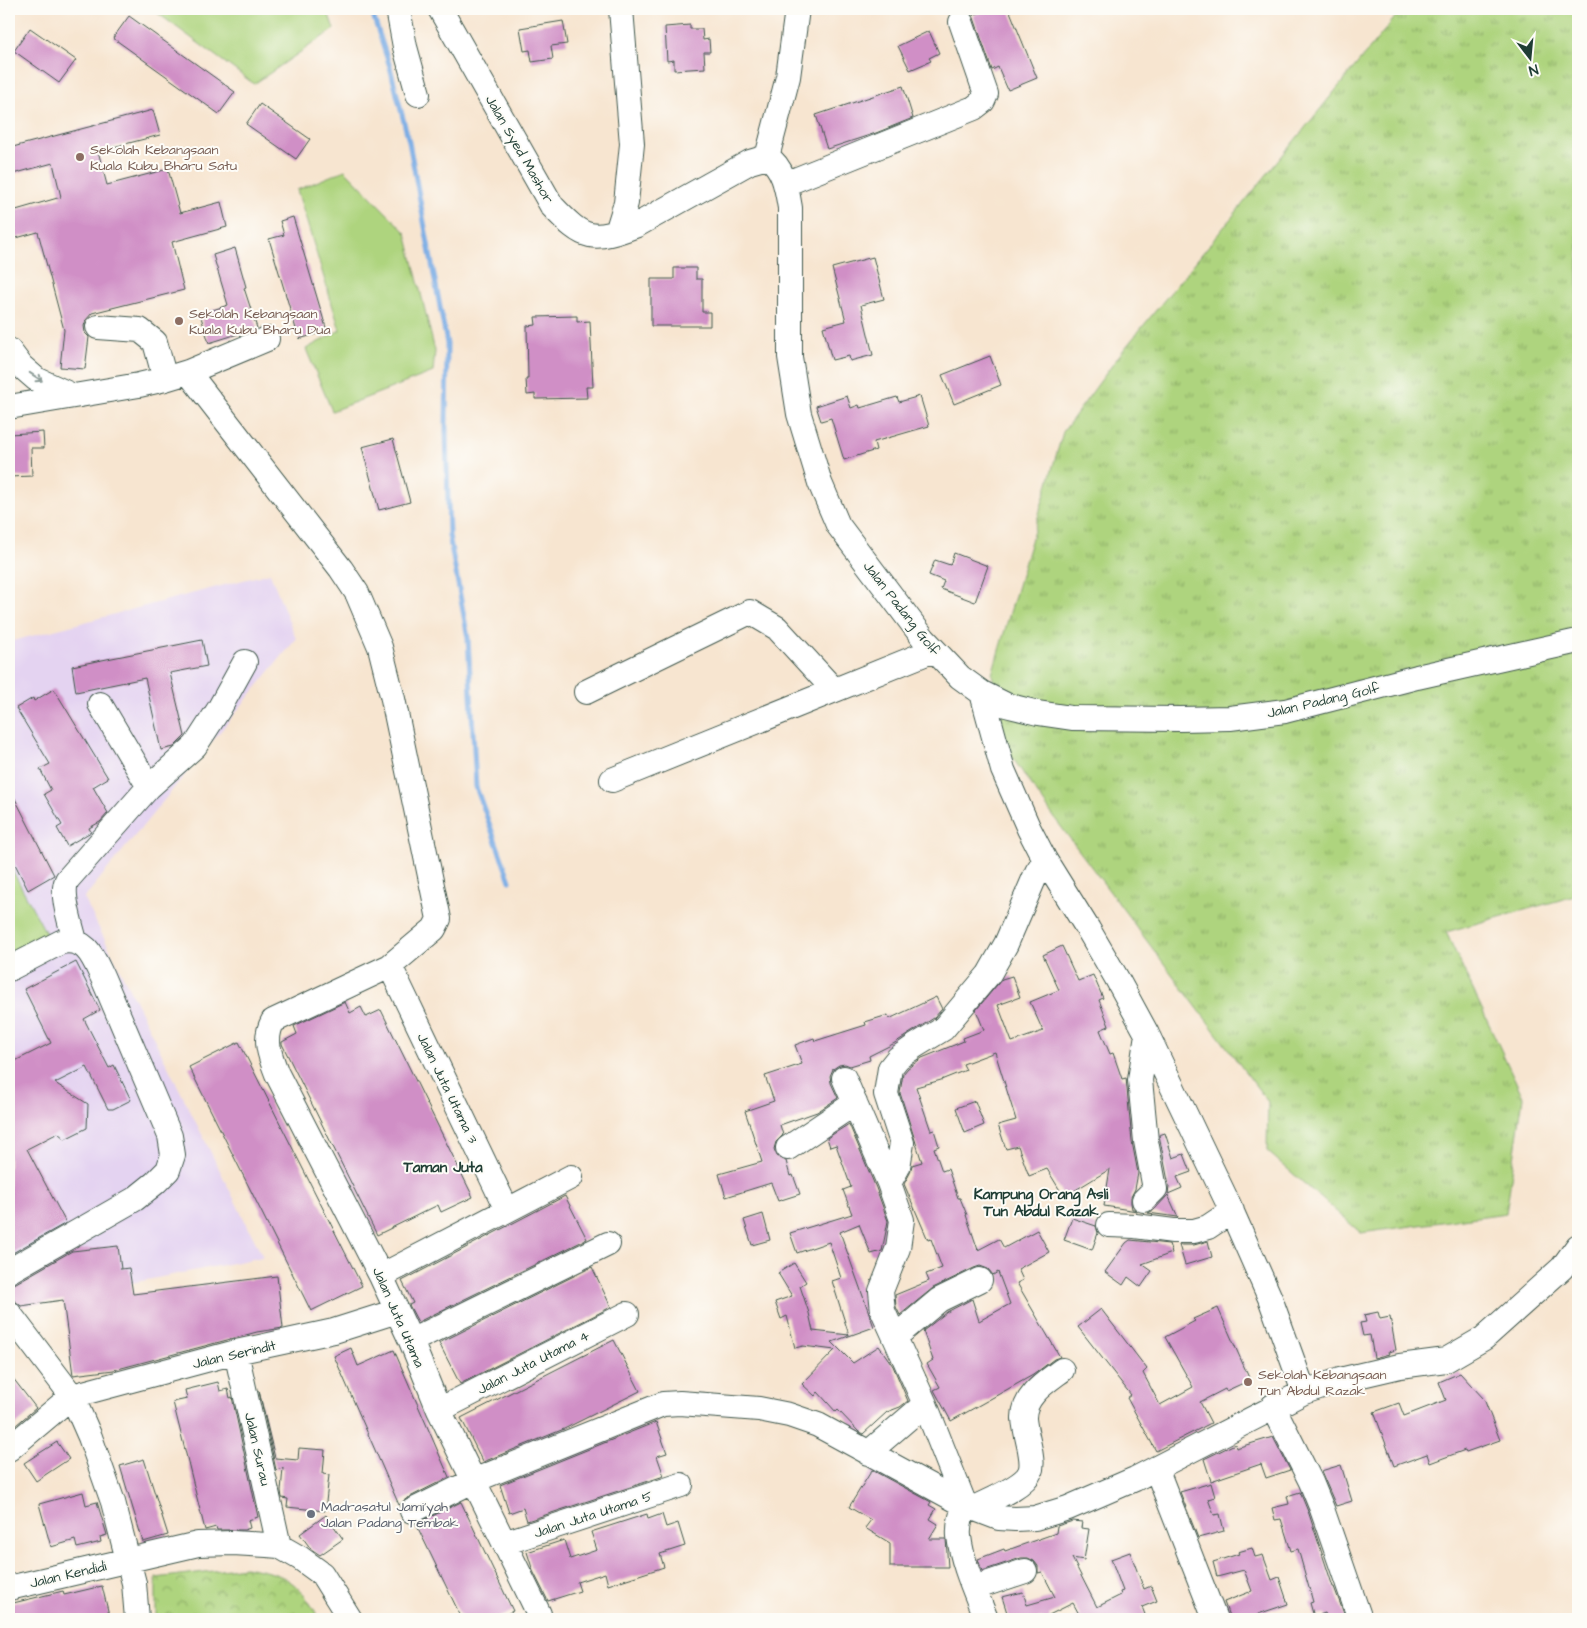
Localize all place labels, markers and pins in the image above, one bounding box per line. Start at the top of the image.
place label: Sekolah Kebangsaan Kuala Kubu Bharu Satu [90,140,237,176]
marker: Sekolah Kebangsaan Kuala Kubu Bharu Satu [74,151,86,163]
place label: Sekolah Kebangsaan Kuala Kubu Bharu Dua [189,304,331,340]
marker: Sekolah Kebangsaan Kuala Kubu Bharu Dua [173,315,185,327]
place label: Sekolah Kebangsaan Tun Abdul Razak [1258,1365,1386,1401]
marker: Sekolah Kebangsaan Tun Abdul Razak [1242,1376,1254,1388]
place label: Madrasatul Jami'yah Jalan Padang Tembak [321,1497,459,1533]
marker: Madrasatul Jami'yah Jalan Padang Tembak [305,1508,317,1520]

